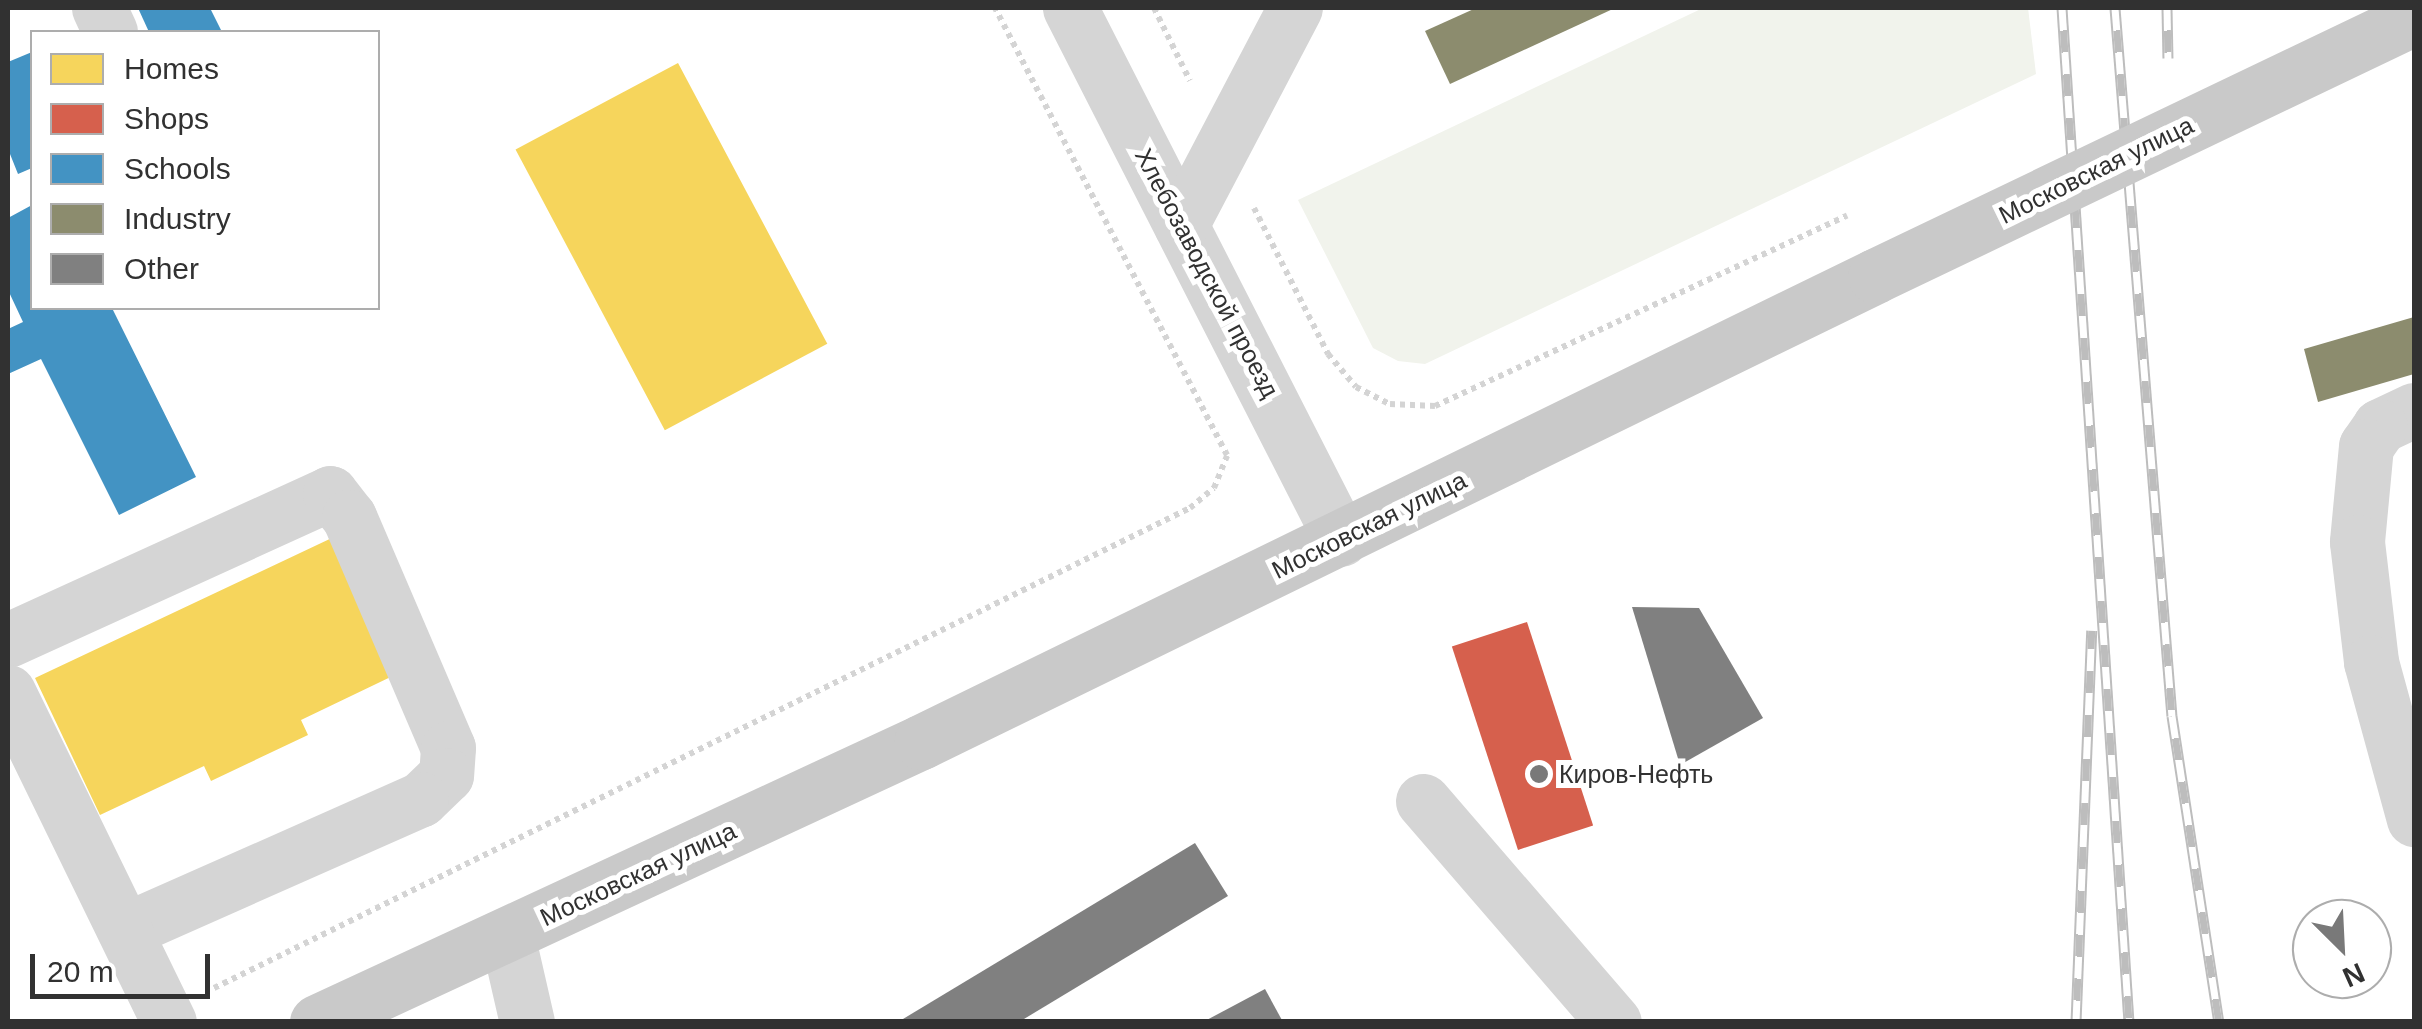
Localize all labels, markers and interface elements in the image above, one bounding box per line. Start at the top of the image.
legend [30,30,380,310]
text: Homes [124,52,219,85]
text: Shops [124,102,209,135]
street label: Московская улица [1994,110,2198,230]
street label: Хлебозаводской проезд [1129,143,1285,403]
text: Schools [124,152,231,185]
text: Industry [124,202,231,235]
text: Other [124,252,199,285]
street label: Московская улица [1267,465,1471,585]
place label: Киров-Нефть [1559,759,1713,789]
marker: Киров-Нефть [1528,763,1550,785]
street label: Московская улица [535,815,741,933]
north arrow [2292,899,2392,999]
scale bar [35,934,215,996]
text: 20 m [47,955,114,988]
text: N [2338,957,2369,993]

